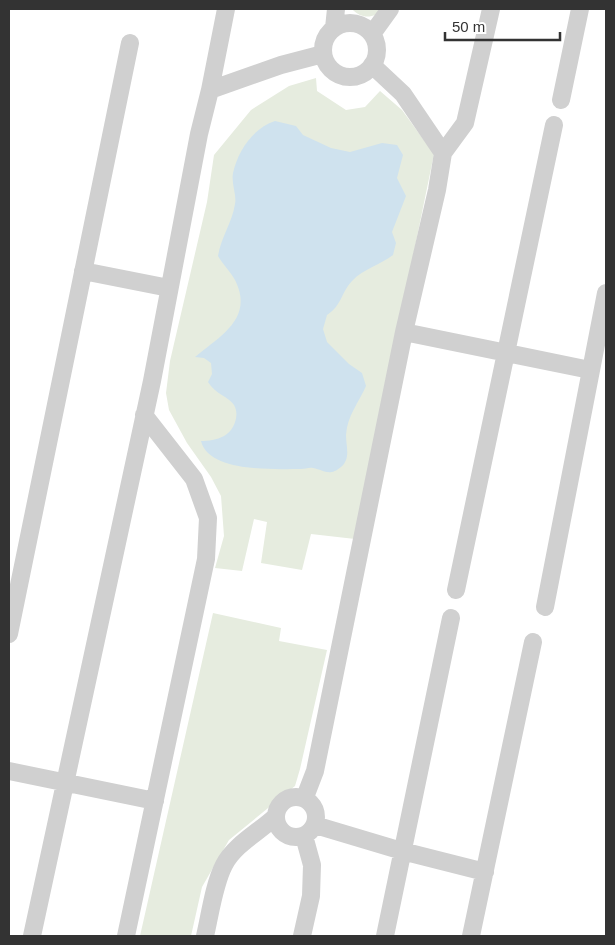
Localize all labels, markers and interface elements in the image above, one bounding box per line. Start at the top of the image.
scale bar [445,10,560,42]
text: 50 m [452,18,485,35]

